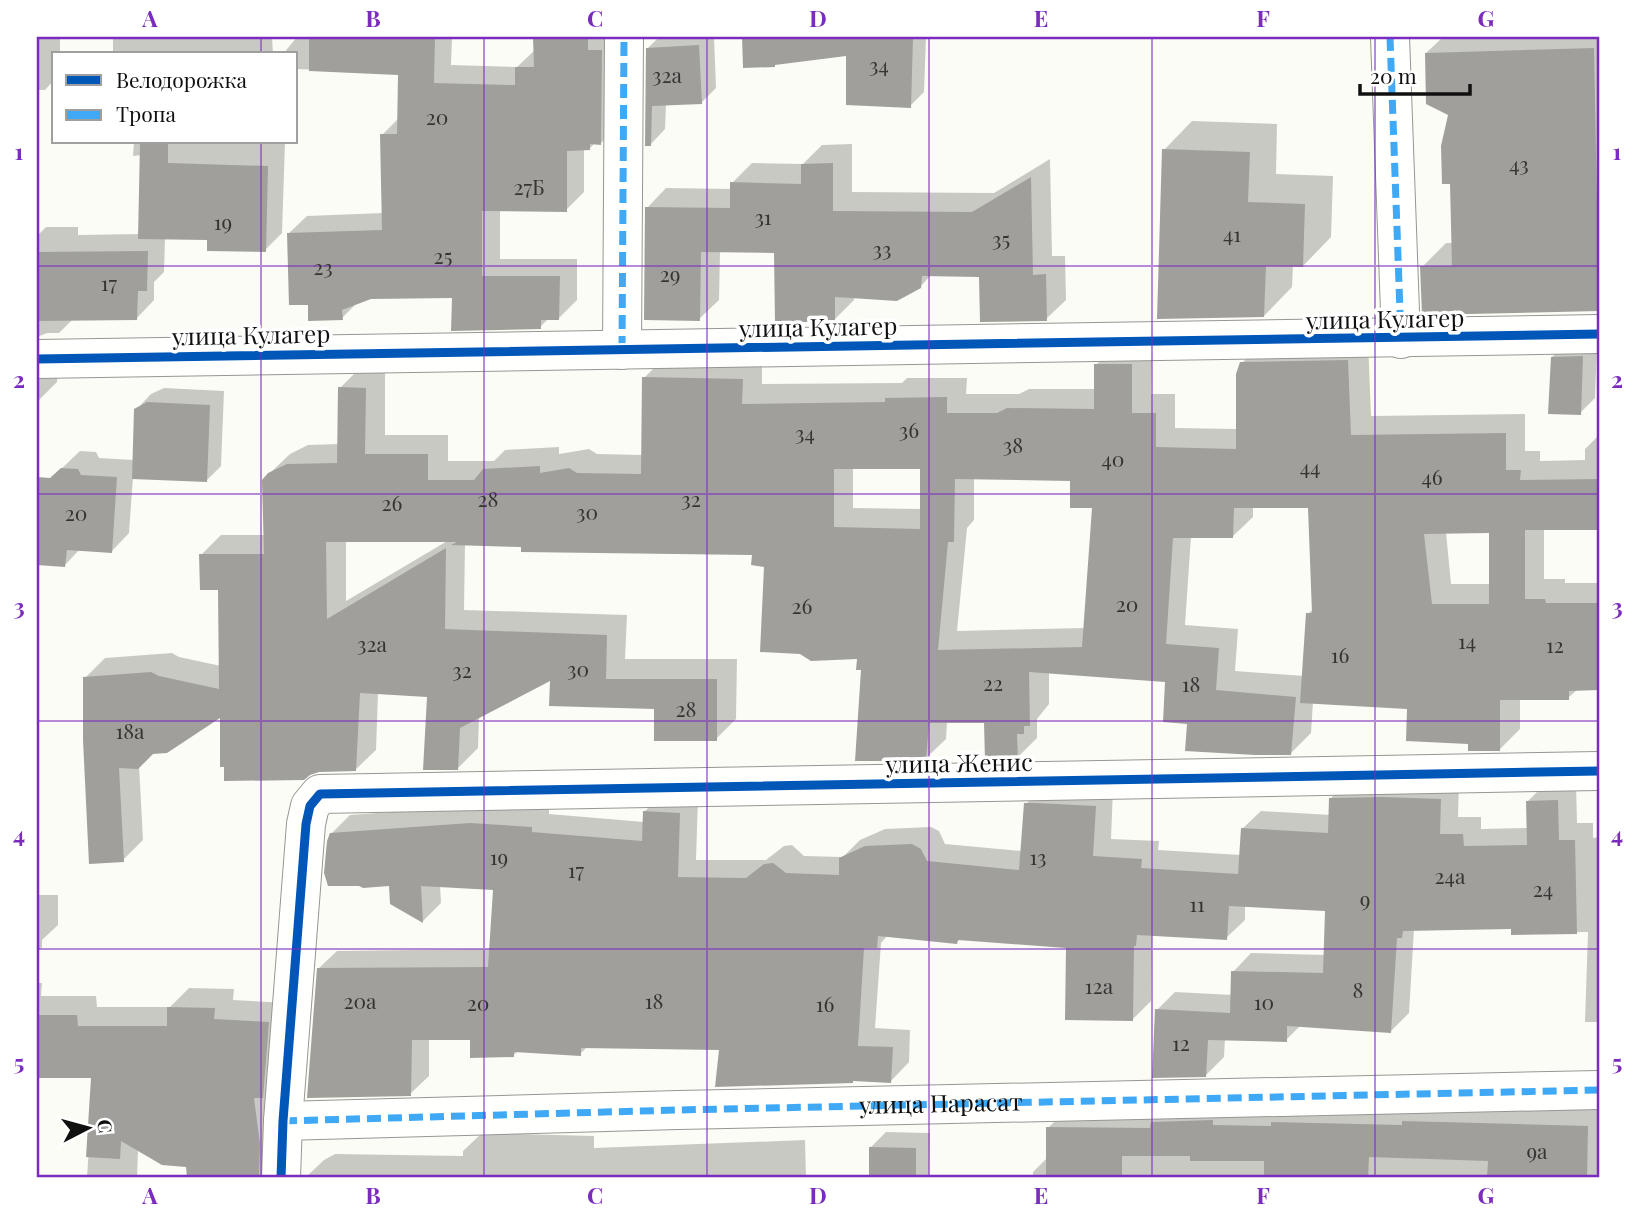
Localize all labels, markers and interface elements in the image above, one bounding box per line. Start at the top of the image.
text: A [141,2,158,33]
text: B [365,2,381,33]
text: C [587,2,603,33]
text: D [809,2,827,33]
text: E [1034,2,1048,33]
text: F [1256,2,1270,33]
text: G [1478,2,1495,33]
house number: 34 [869,50,889,78]
legend [52,52,298,144]
scale bar [1360,52,1470,96]
house number: 32а [652,60,683,88]
text: 20 m [1370,61,1417,89]
text: Велодорожка [116,65,247,93]
text: Тропа [116,99,177,127]
house number: 20 [426,102,448,130]
text: 1 [15,135,24,166]
text: 1 [1613,135,1622,166]
house number: 43 [1509,149,1529,177]
house number: 27Б [513,172,545,200]
house number: 31 [754,202,772,230]
house number: 19 [214,207,232,235]
house number: 41 [1223,219,1241,247]
house number: 35 [992,224,1010,252]
house number: 33 [873,234,891,262]
house number: 25 [434,241,452,269]
house number: 23 [313,252,333,280]
house number: 29 [660,259,680,287]
house number: 17 [101,268,118,296]
street label: улица Кулагер [1304,301,1464,335]
street label: улица Кулагер [737,309,897,343]
street label: улица Кулагер [170,317,330,351]
text: 2 [13,363,25,394]
text: 2 [1611,363,1623,394]
house number: 36 [899,415,919,443]
house number: 34 [795,418,815,446]
house number: 38 [1003,430,1023,458]
house number: 40 [1102,444,1124,472]
house number: 44 [1300,452,1320,480]
house number: 46 [1421,462,1443,490]
house number: 28 [478,484,498,512]
house number: 32 [681,484,701,512]
house number: 26 [382,488,403,516]
house number: 30 [576,497,598,525]
house number: 20 [65,498,87,526]
house number: 20 [1116,589,1138,617]
text: 3 [13,590,25,621]
text: 3 [1611,590,1623,621]
house number: 26 [792,591,813,619]
house number: 14 [1458,626,1476,654]
house number: 32а [357,629,388,657]
house number: 12 [1546,630,1564,658]
house number: 16 [1331,640,1349,668]
house number: 30 [567,654,589,682]
house number: 32 [452,655,472,683]
house number: 22 [983,668,1003,696]
house number: 18 [1182,669,1200,697]
house number: 28 [676,694,696,722]
house number: 18а [115,716,145,744]
street label: улица Женис [884,745,1033,779]
text: 4 [13,818,25,849]
text: 4 [1611,818,1623,849]
house number: 19 [490,842,508,870]
house number: 13 [1030,842,1046,870]
house number: 17 [568,855,585,883]
house number: 24а [1435,861,1466,889]
house number: 24 [1533,874,1553,902]
house number: 9 [1360,884,1370,912]
house number: 11 [1189,889,1205,917]
house number: 12а [1085,971,1114,999]
house number: 8 [1353,975,1363,1003]
house number: 20а [343,986,377,1014]
house number: 18 [645,986,663,1014]
house number: 10 [1254,987,1274,1015]
house number: 20 [467,988,489,1016]
house number: 16 [816,989,834,1017]
house number: 12 [1172,1028,1190,1056]
text: 5 [14,1046,24,1077]
text: 5 [1612,1046,1622,1077]
street label: улица Парасат [858,1085,1023,1120]
north arrow [52,1092,122,1162]
text: С [92,1118,120,1134]
house number: 9а [1526,1136,1548,1164]
text: A [141,1179,158,1210]
text: B [365,1179,381,1210]
text: C [587,1179,603,1210]
text: D [809,1179,827,1210]
text: E [1034,1179,1048,1210]
text: F [1256,1179,1270,1210]
text: G [1478,1179,1495,1210]

